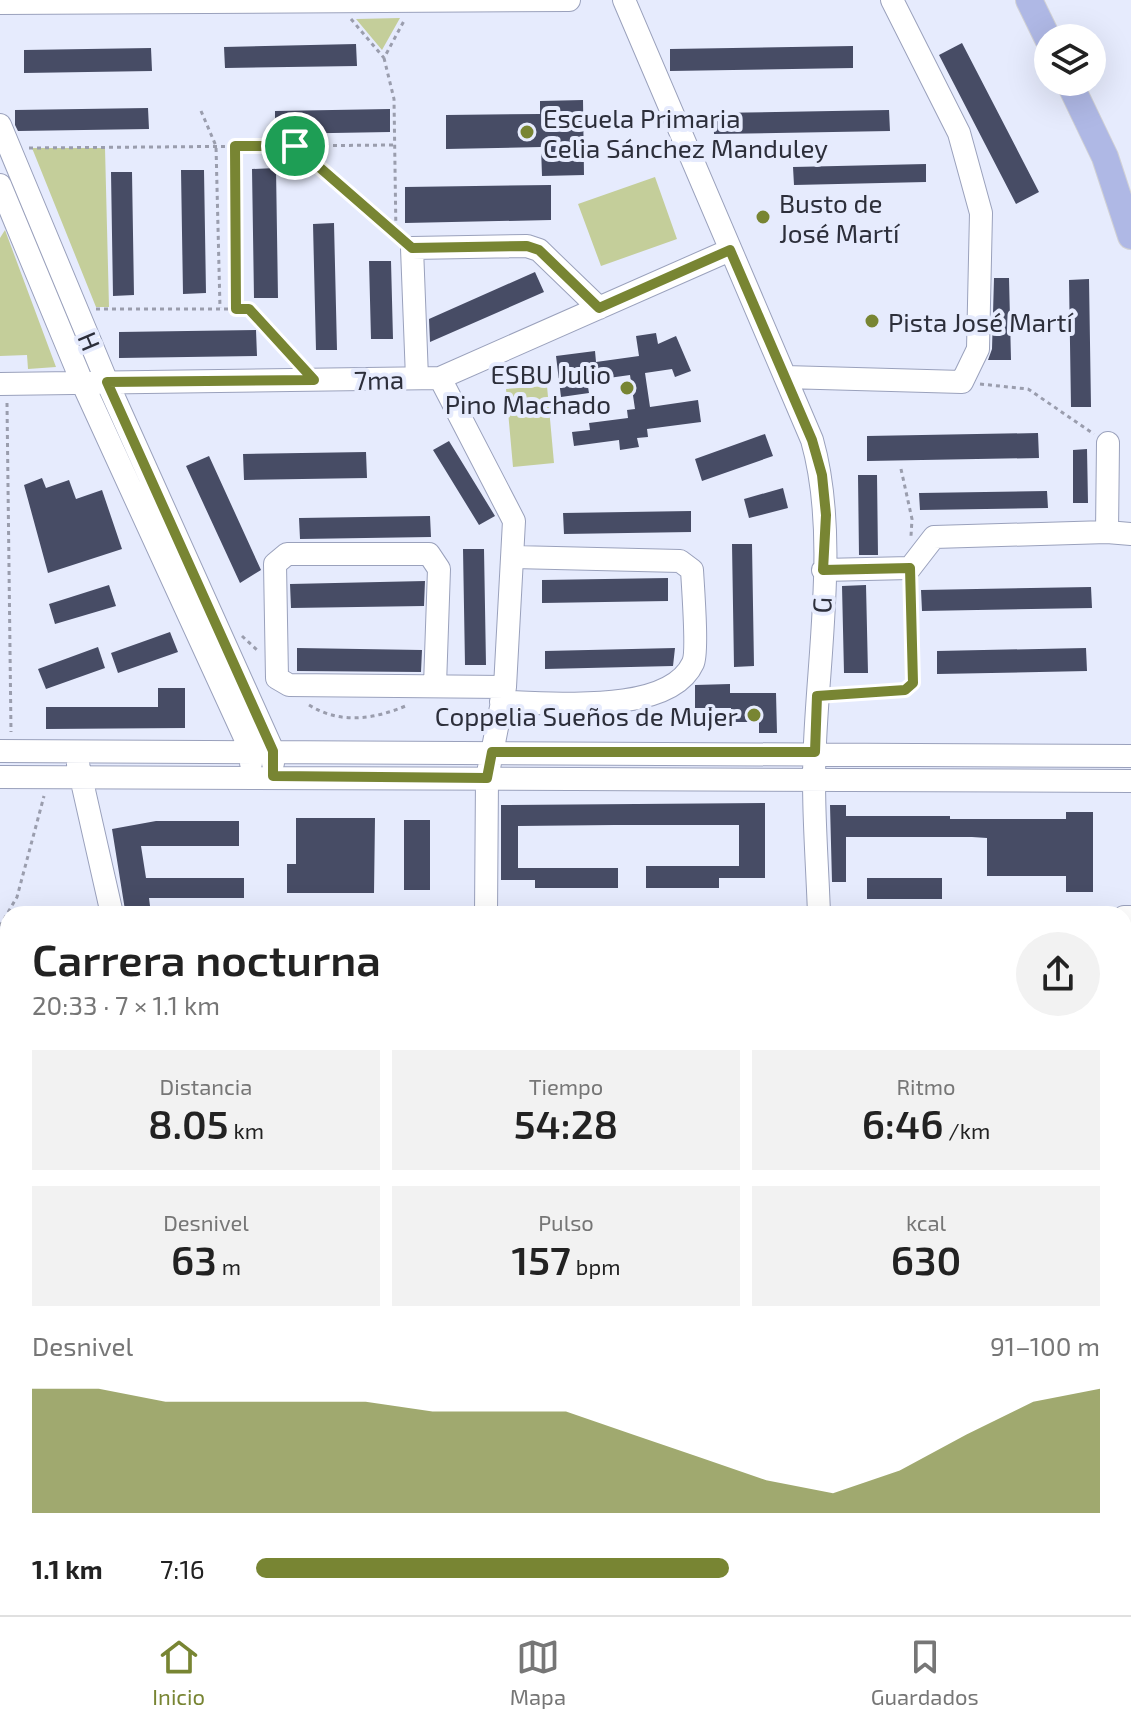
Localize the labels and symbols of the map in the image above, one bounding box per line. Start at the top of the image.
place label: Escuela Primaria Celia Sánchez Manduley [543,102,828,163]
pin [261,112,329,180]
marker: Escuela Primaria Celia Sánchez Manduley [518,123,536,141]
place label: Busto de José Martí [779,187,901,248]
marker: Busto de José Martí [754,208,772,226]
place label: Pista José Martí [888,306,1074,337]
marker: Pista José Martí [863,312,881,330]
street label: H [72,327,108,355]
place label: ESBU Julio Pino Machado [445,358,611,419]
street label: 7ma [354,363,404,395]
marker: ESBU Julio Pino Machado [618,379,636,397]
street label: G [805,596,837,614]
place label: Coppelia Sueños de Mujer [435,700,738,731]
marker: Coppelia Sueños de Mujer [745,706,763,724]

